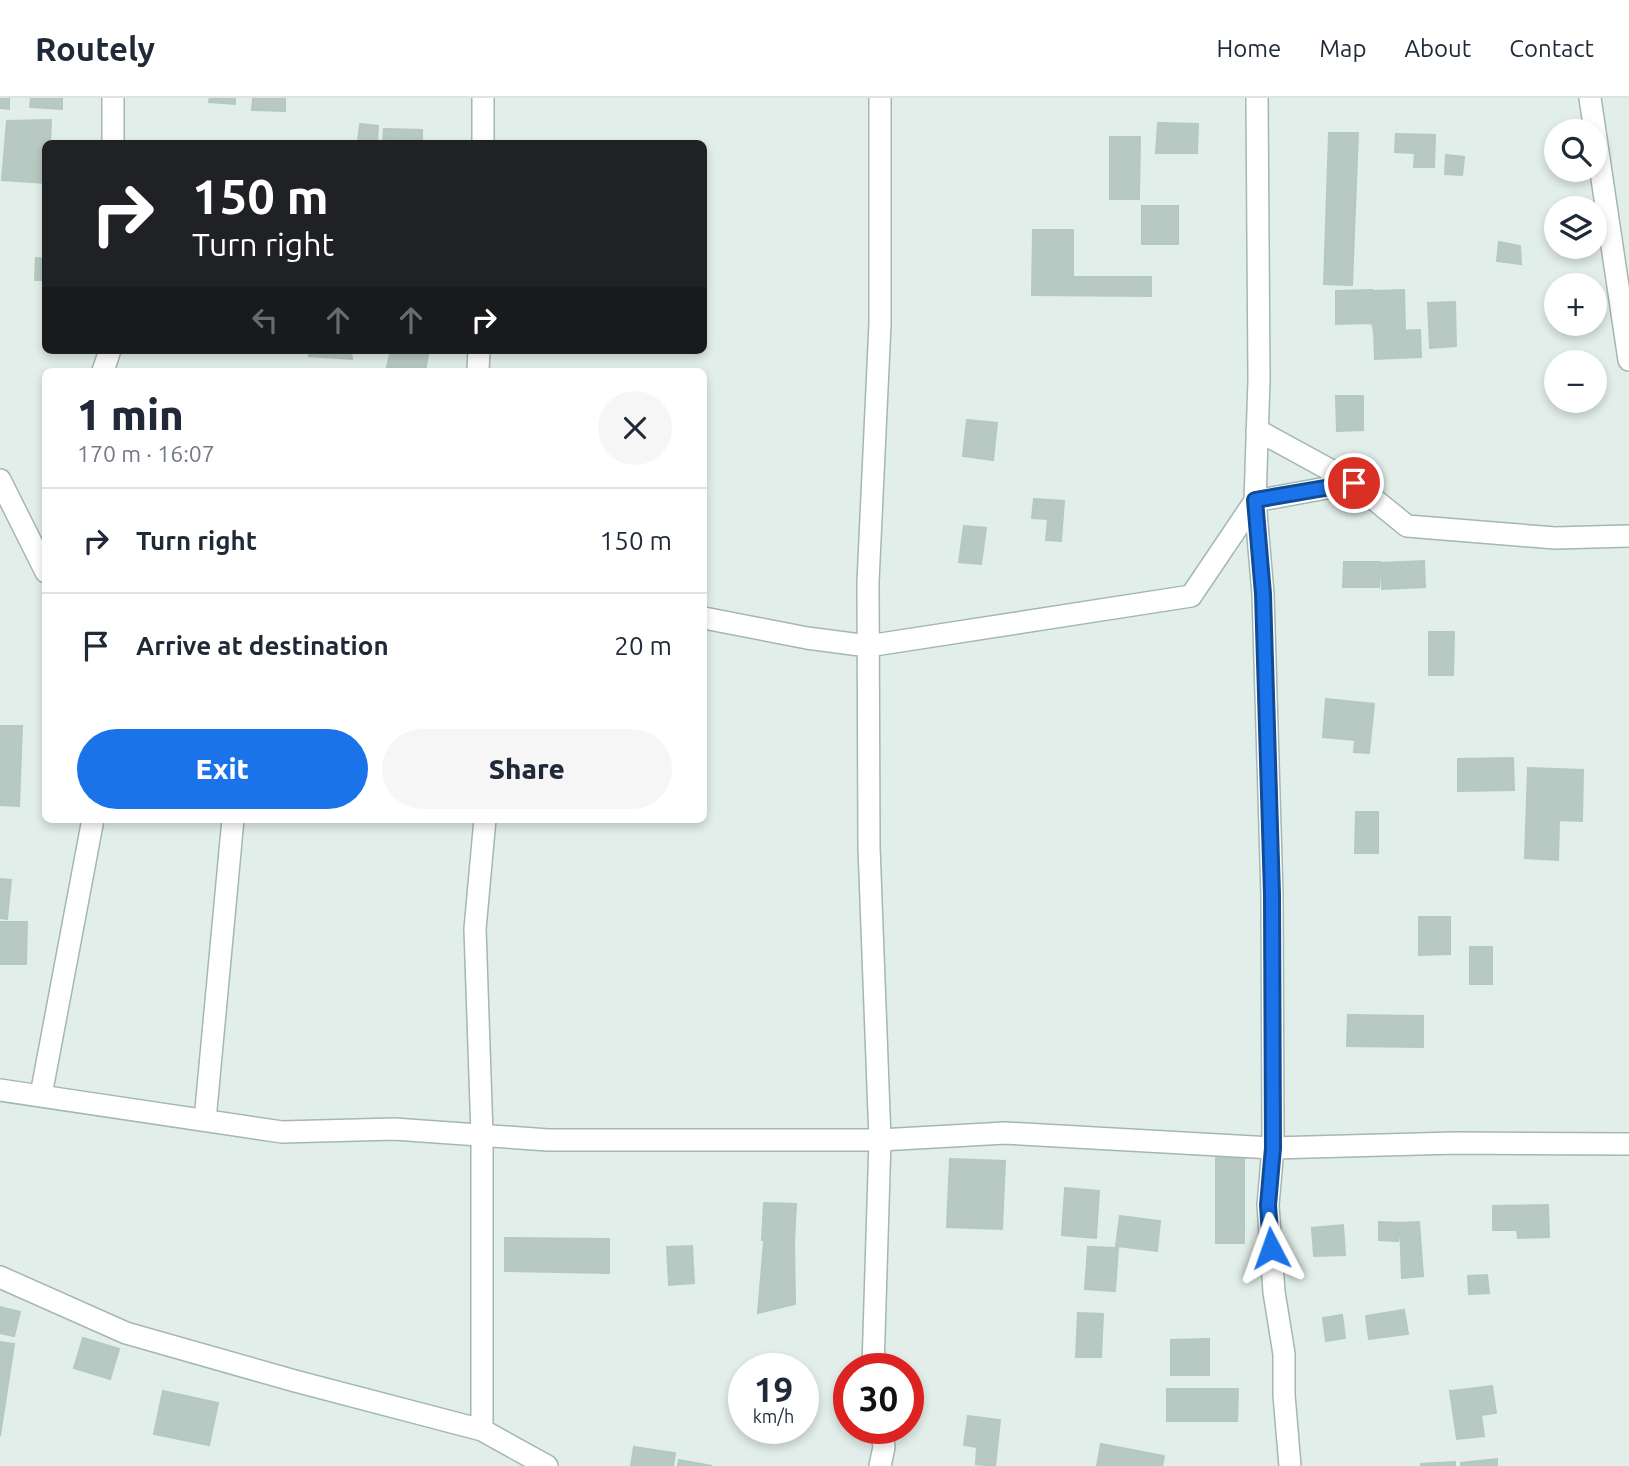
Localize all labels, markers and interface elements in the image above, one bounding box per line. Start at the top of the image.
text: Routely [35,30,155,67]
text: Home [1216,35,1281,62]
text: Map [1319,35,1366,62]
text: About [1404,35,1471,62]
text: Contact [1509,35,1594,62]
map controls [1544,119,1607,413]
button: search [1544,119,1607,182]
icon: right [77,168,168,259]
text: 150 m [192,168,329,223]
button: layers [1544,196,1607,259]
text: Turn right [192,226,334,262]
button: + [1544,273,1607,336]
icon: left [246,301,284,339]
icon: ahead [319,301,357,339]
icon: ahead [392,301,430,339]
icon: right [465,301,503,339]
button: − [1544,350,1607,413]
text: 1 min [77,391,184,438]
button: close [598,391,672,465]
text: 170 m · 16:07 [77,441,215,466]
pin [1324,453,1384,513]
icon: arrive [1335,464,1373,502]
icon: right [77,522,115,560]
text: Turn right [136,526,257,555]
text: 150 m [600,526,672,555]
icon: arrive [77,627,115,665]
text: Arrive at destination [136,631,389,660]
text: 20 m [614,631,672,660]
button: Exit [77,729,368,809]
button: Share [382,729,672,809]
position arrow [1234,1211,1308,1285]
speed limit sign: 30 [833,1353,924,1444]
text: 19 [754,1369,793,1409]
text: km/h [753,1406,794,1426]

